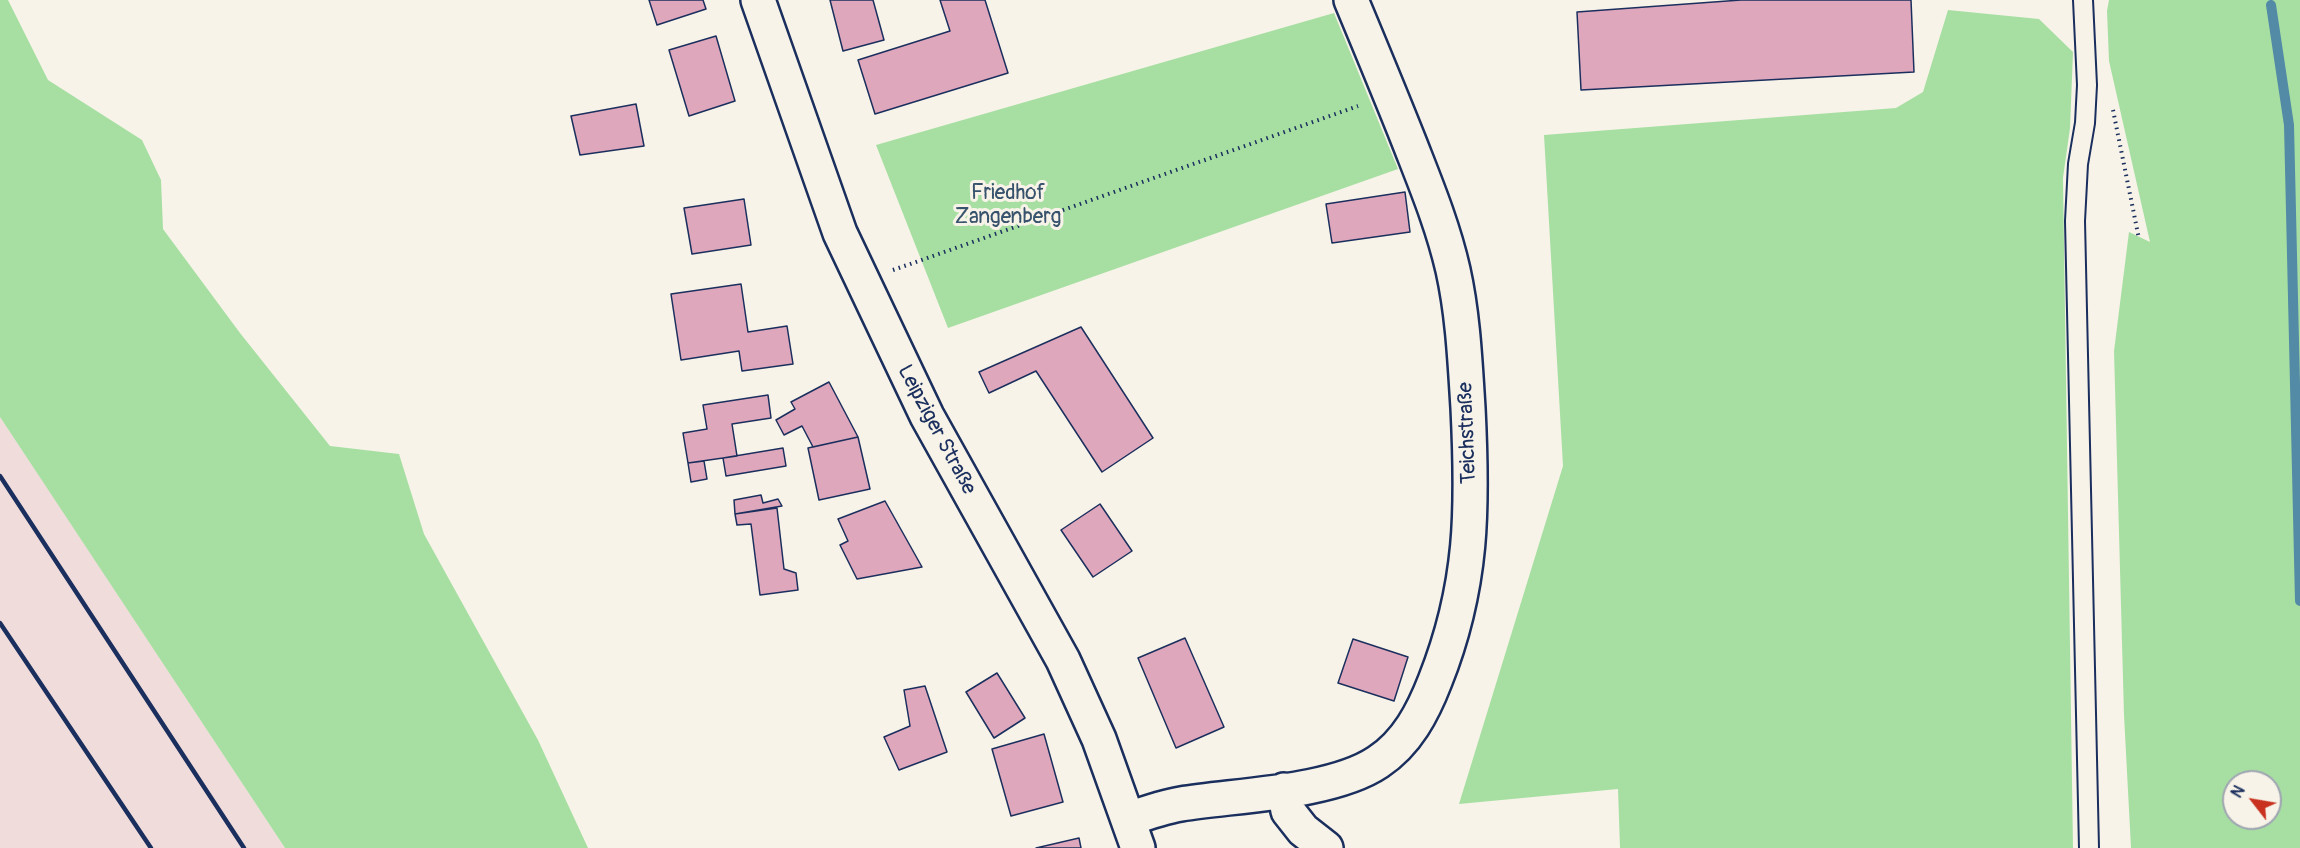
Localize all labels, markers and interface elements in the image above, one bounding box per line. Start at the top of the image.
park label: Friedhof Zangenberg [955,181,1061,231]
street label: Leipziger Straße [891,361,981,499]
street label: Teichstraße [1454,382,1482,484]
north arrow [2222,770,2282,830]
text: N [2227,782,2250,802]

